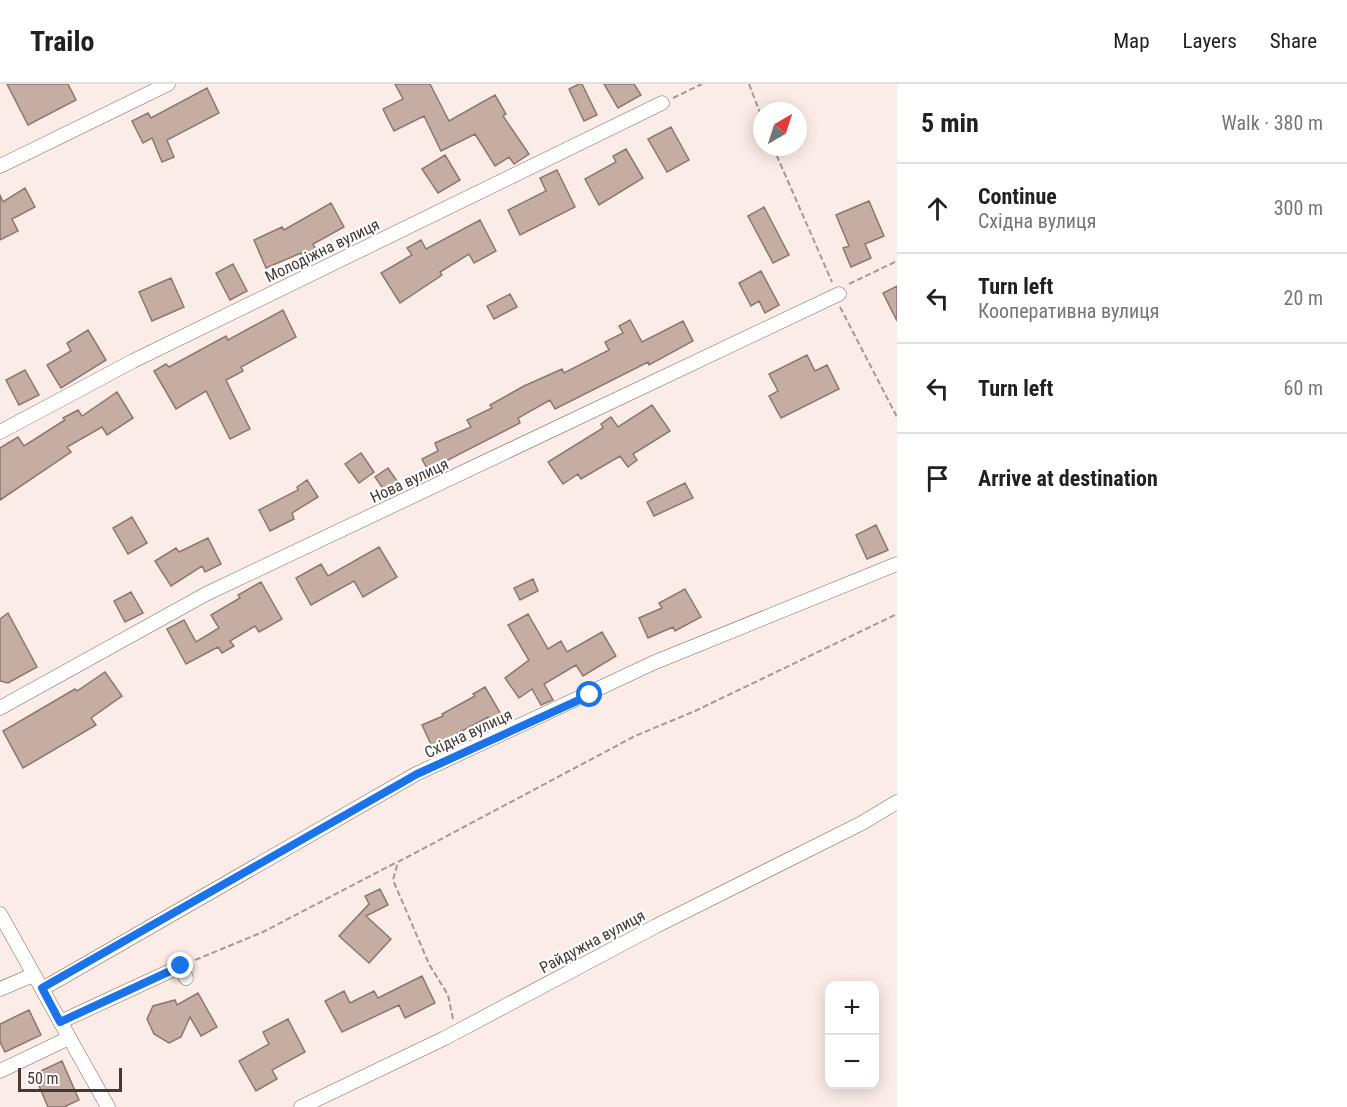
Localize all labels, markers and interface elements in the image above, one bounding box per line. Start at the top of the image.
text: Trailo [30,25,94,58]
text: Map [1113,29,1150,53]
text: Layers [1183,29,1237,53]
text: Share [1270,29,1317,53]
north arrow [753,102,807,156]
text: 5 min [921,108,979,138]
text: Walk · 380 m [1222,111,1323,135]
text: Continue [978,184,1057,209]
icon: ahead [921,192,954,225]
text: 300 m [1274,196,1323,220]
text: Східна вулиця [978,209,1096,233]
street label: Молодіжна вулиця [262,215,382,286]
text: Turn left [978,274,1053,299]
icon: left [921,282,954,315]
text: 20 m [1284,286,1323,310]
text: Кооперативна вулиця [978,299,1160,323]
icon: left [921,372,954,405]
text: Turn left [978,376,1053,401]
text: 60 m [1284,376,1323,400]
street label: Нова вулиця [367,454,451,507]
icon: arrive [921,462,954,495]
text: Arrive at destination [978,466,1158,491]
route start [576,681,602,707]
street label: Східна вулиця [421,705,515,762]
street label: Райдужна вулиця [536,906,648,977]
route end [167,952,193,978]
map controls [825,981,879,1089]
button: + [825,981,879,1035]
button: − [825,1035,879,1089]
scale bar [18,1065,122,1092]
text: 50 m [27,1069,59,1088]

